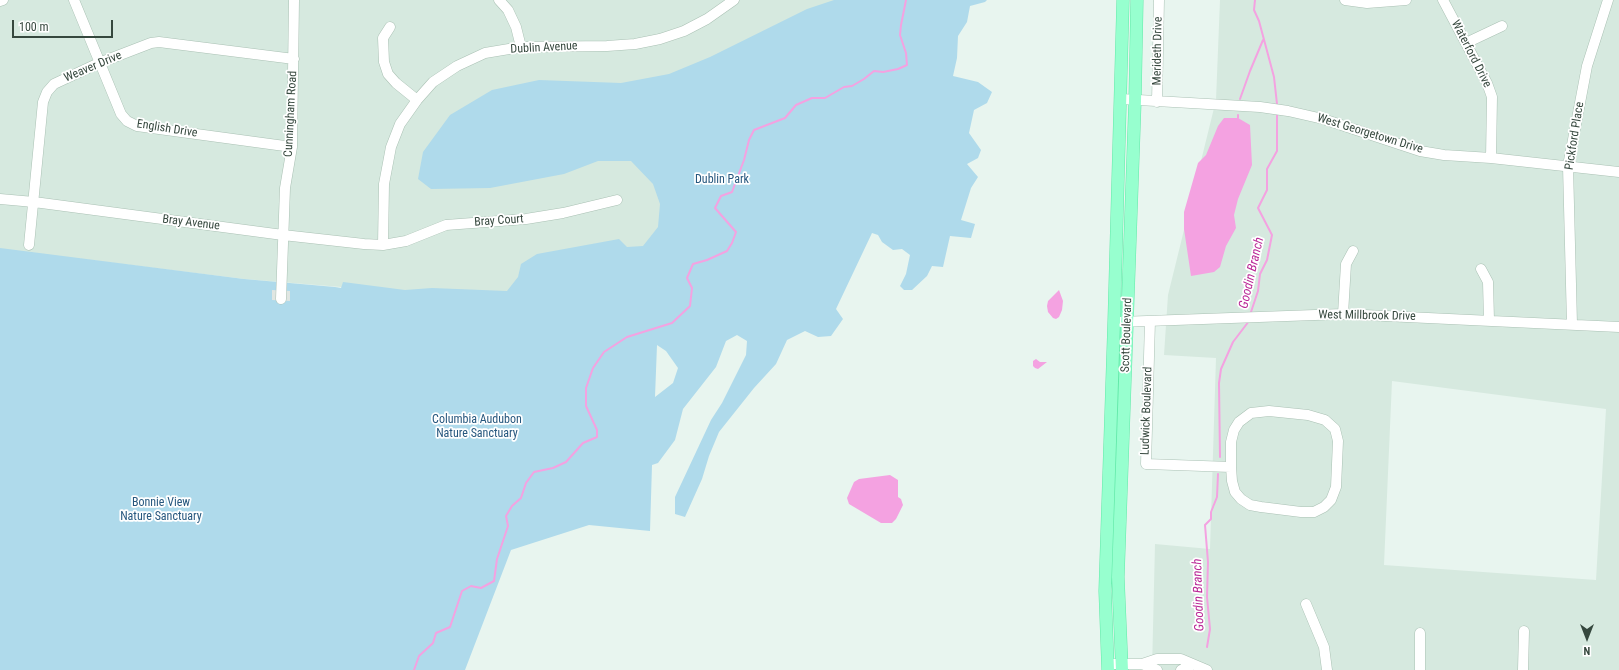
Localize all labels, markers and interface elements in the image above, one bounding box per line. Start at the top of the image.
scale bar [14,12,115,38]
street label: Merideth Drive [1150,17,1166,85]
street label: Waterford Drive [1448,18,1494,90]
text: 100 m [19,20,49,34]
street label: Dublin Avenue [510,39,578,57]
street label: Weaver Drive [62,48,124,86]
street label: Cunningham Road [282,71,300,157]
street label: Pickford Place [1563,101,1587,171]
street label: West Georgetown Drive [1315,111,1425,157]
street label: English Drive [136,117,198,141]
park label: Dublin Park [695,173,749,187]
street label: Bray Avenue [161,212,221,234]
street label: Bray Court [474,212,524,230]
water label: Goodin Branch [1236,236,1268,310]
street label: Scott Boulevard [1119,297,1135,373]
street label: West Millbrook Drive [1318,308,1416,324]
street label: Ludwick Boulevard [1138,367,1156,455]
park label: Columbia Audubon Nature Sanctuary [432,413,522,441]
park label: Bonnie View Nature Sanctuary [120,496,202,524]
water label: Goodin Branch [1190,558,1208,632]
north arrow [1567,618,1607,658]
text: N [1584,644,1590,657]

